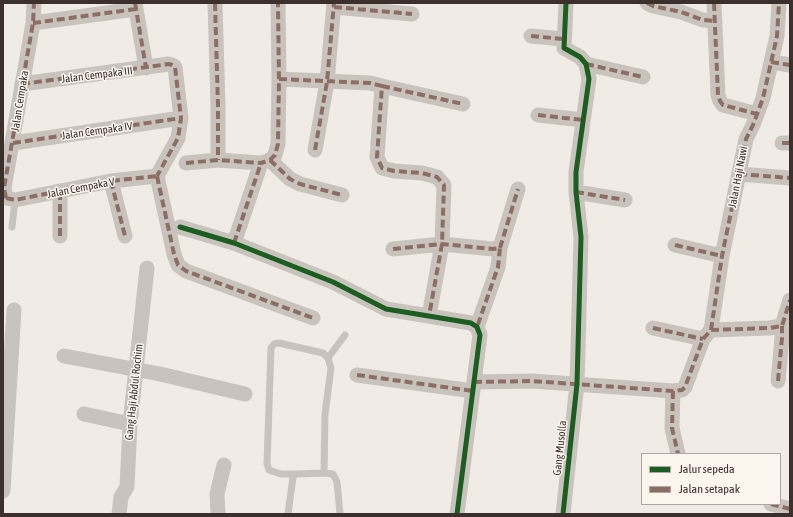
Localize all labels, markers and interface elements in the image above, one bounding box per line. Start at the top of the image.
street label: Jalan Cempaka III [61,64,133,86]
street label: Jalan Cempaka [9,70,31,132]
street label: Jalan Cempaka IV [61,119,133,143]
street label: Jalan Haji Nawi [726,145,750,209]
street label: Jalan Cempaka V [46,175,116,201]
street label: Gang Haji Abdul Rochim [122,343,146,441]
street label: Gang Musolla [551,420,569,476]
legend [641,453,781,505]
text: Jalur sepeda [679,462,735,476]
text: Jalan setapak [679,482,740,496]

